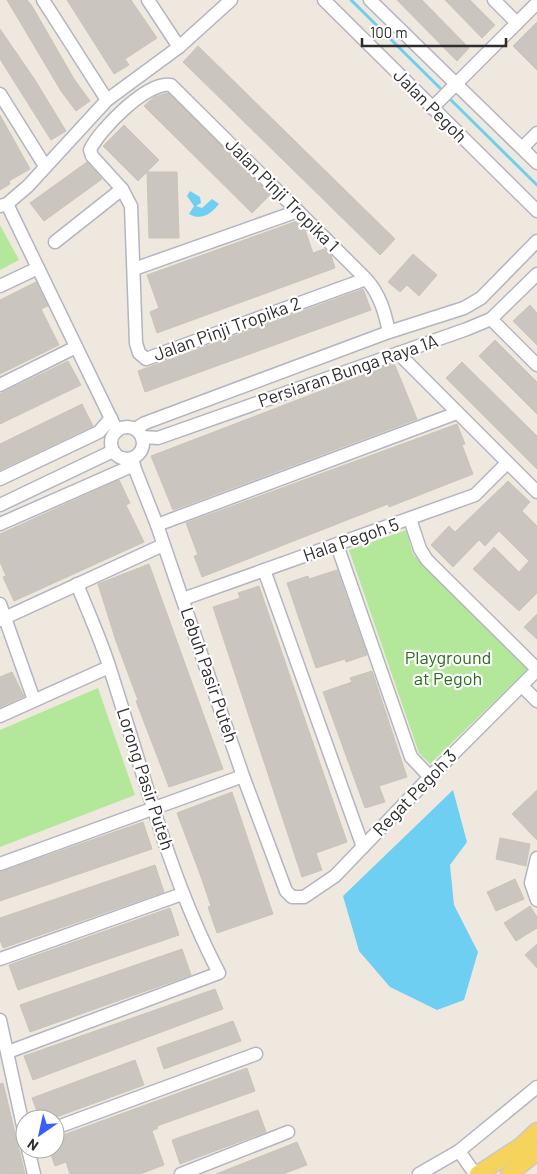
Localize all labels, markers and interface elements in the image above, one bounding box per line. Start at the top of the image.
scale bar [362,15,506,47]
text: 100 m [370,23,408,41]
street label: Jalan Pegoh [389,64,472,147]
street label: Jalan Pinji Tropika 1 [221,133,344,256]
street label: Jalan Pinji Tropika 2 [150,291,303,365]
street label: Persiaran Bunga Raya 1A [255,329,441,411]
street label: Hala Pegoh 5 [300,512,401,566]
street label: Lebuh Pasir Puteh [176,604,243,745]
park label: Playground at Pegoh [405,646,491,689]
street label: Lorong Pasir Puteh [113,705,179,853]
street label: Regat Pegoh 3 [368,745,461,840]
north arrow [15,1109,65,1159]
text: N [24,1136,41,1155]

